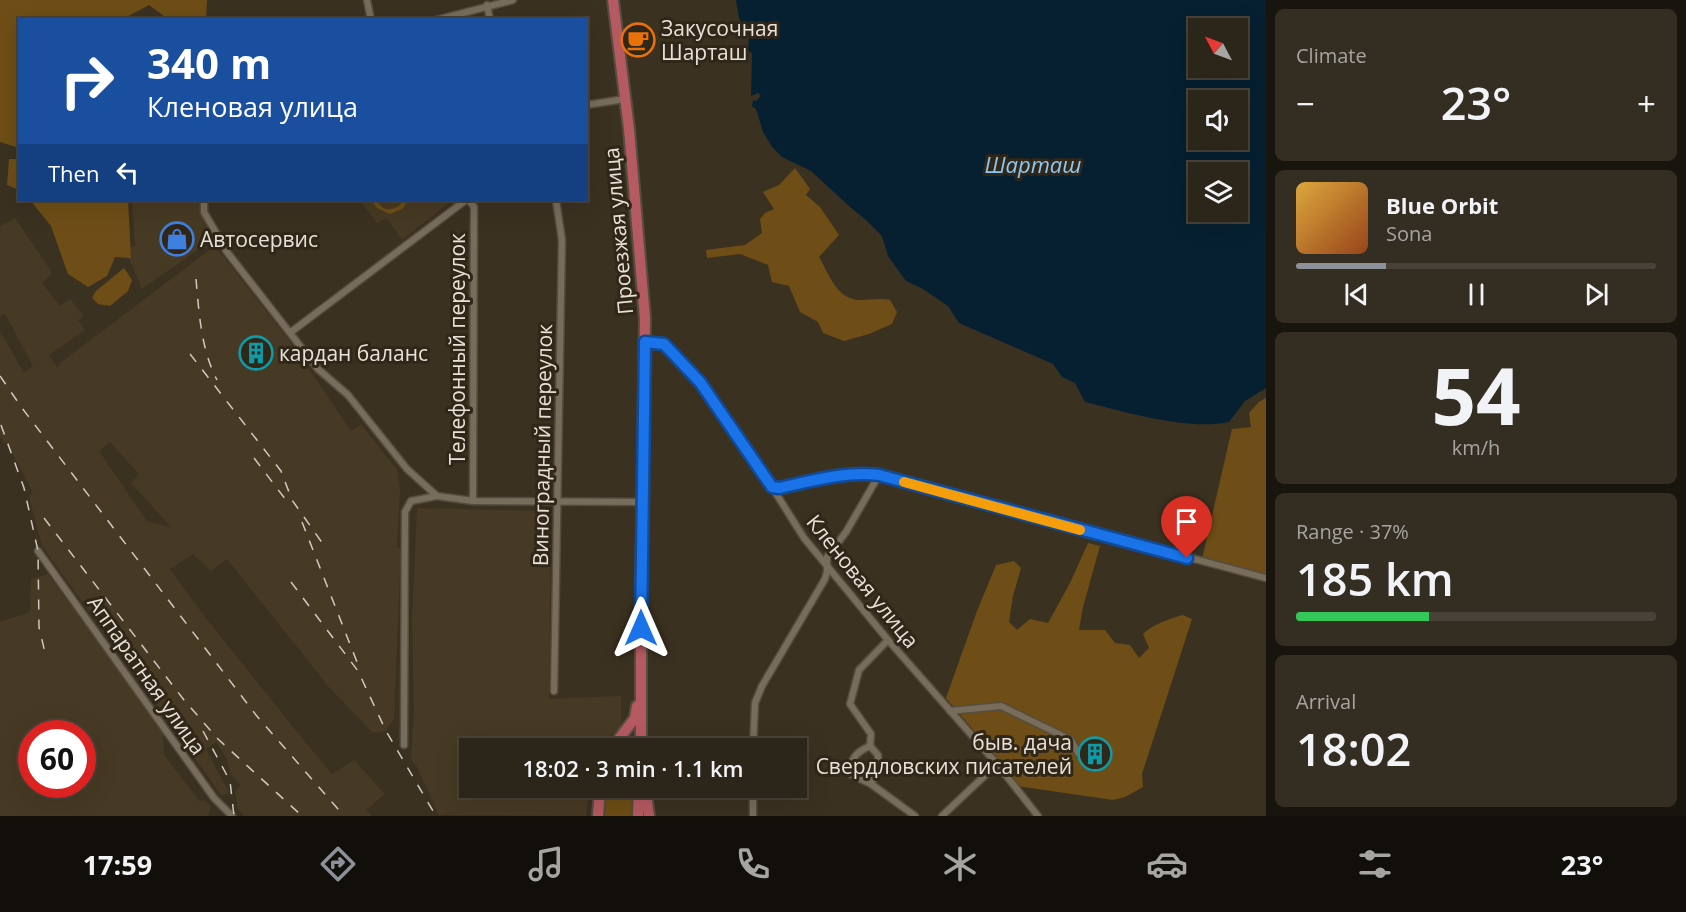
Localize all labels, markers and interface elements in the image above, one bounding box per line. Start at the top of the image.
place label: Закусочная Шарташ [661,14,778,66]
north arrow [1188,18,1248,78]
map controls [1188,18,1248,222]
cafe icon: Закусочная Шарташ [620,22,656,58]
text: 340 m [147,34,271,91]
icon: right [48,42,126,120]
text: Climate [1296,42,1367,69]
text: 23° [1441,72,1511,133]
text: − [1296,81,1315,126]
text: + [1637,81,1656,126]
text: Кленовая улица [147,88,358,125]
button: sound [1188,90,1248,150]
street label: Проезжая улица [597,146,639,316]
water label: Шарташ [984,149,1082,179]
icon: left [111,156,144,189]
text: Then [48,158,99,188]
button: layers [1188,162,1248,222]
text: Blue Orbit [1386,190,1498,220]
text: Sona [1386,220,1432,247]
shop icon: Автосервис [159,221,195,257]
place label: Автосервис [200,225,318,253]
street label: Телефонный переулок [443,233,471,465]
icon: previous [1340,278,1373,311]
icon: pause [1460,278,1493,311]
icon: next [1580,278,1613,311]
street label: Виноградный переулок [526,324,558,566]
building icon: кардан баланс [238,335,274,371]
place label: кардан баланс [279,339,428,367]
text: 54 [1431,342,1521,448]
text: km/h [1452,434,1500,461]
pin [1161,496,1212,558]
icon: arrive [1170,505,1203,538]
street label: Кленовая улица [800,508,926,654]
text: Range · 37% [1296,518,1409,545]
text: 185 km [1296,548,1454,609]
street label: Аппаратная улица [82,590,212,760]
position arrow [609,596,673,660]
text: Arrival [1296,688,1356,715]
text: 18:02 [1296,718,1411,779]
speed limit sign: 60 [18,720,96,798]
place label: быв. дача Свердловских писателей [816,728,1072,780]
building icon: быв. дача Свердловских писателей [1077,736,1113,772]
text: 18:02 · 3 min · 1.1 km [522,753,744,783]
icon: directions [317,843,359,885]
icon: music [525,843,567,885]
icon: phone [732,843,774,885]
icon: climate [939,843,981,885]
icon: car [1146,843,1188,885]
icon: filters [1354,843,1396,885]
text: 17:59 [83,846,152,883]
text: 23° [1561,846,1603,883]

